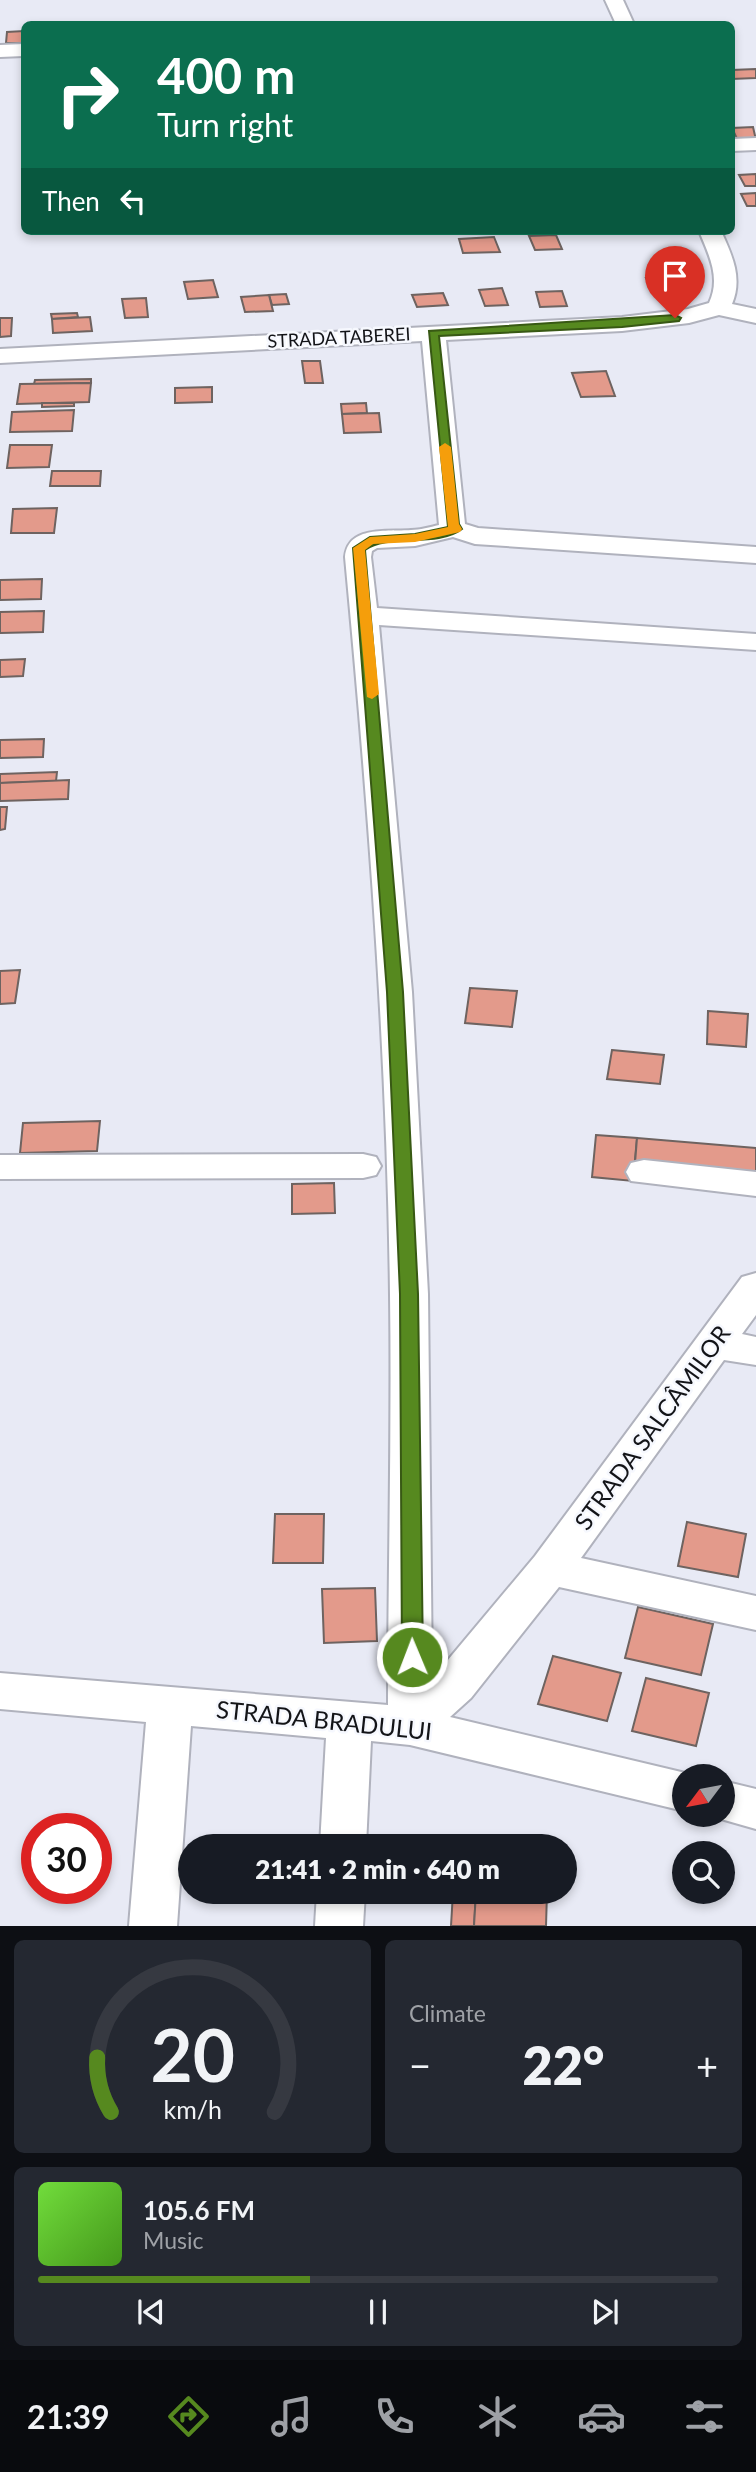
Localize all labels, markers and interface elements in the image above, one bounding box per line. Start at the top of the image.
text: 400 m [157,46,295,104]
icon: right [42,49,133,140]
text: Turn right [157,105,293,144]
icon: left [114,182,152,220]
text: Then [42,185,100,217]
pin [645,246,705,318]
icon: arrive [656,257,694,295]
street label: STRADA TABEREI [267,322,411,352]
street label: STRADA SALCÂMILOR [568,1319,736,1535]
position arrow [375,1620,449,1694]
street label: STRADA BRADULUI [215,1694,433,1745]
north arrow [672,1764,735,1827]
map controls [672,1764,735,1904]
speed limit sign: 30 [21,1813,112,1904]
button: search [672,1841,735,1904]
text: 21:41 · 2 min · 640 m [255,1853,500,1885]
text: Climate [409,1999,486,2027]
text: 20 [150,2011,235,2099]
text: 22° [523,2034,604,2096]
text: − [409,2042,431,2088]
text: + [696,2042,718,2088]
text: km/h [163,2094,222,2124]
text: 105.6 FM [143,2194,255,2226]
text: Music [143,2226,203,2254]
icon: previous [132,2293,170,2331]
icon: pause [359,2293,397,2331]
icon: next [586,2293,624,2331]
icon: directions [164,2392,213,2441]
icon: music [267,2392,316,2441]
icon: phone [370,2392,419,2441]
icon: climate [473,2392,522,2441]
icon: car [577,2392,626,2441]
icon: filters [680,2392,729,2441]
text: 21:39 [27,2397,110,2436]

